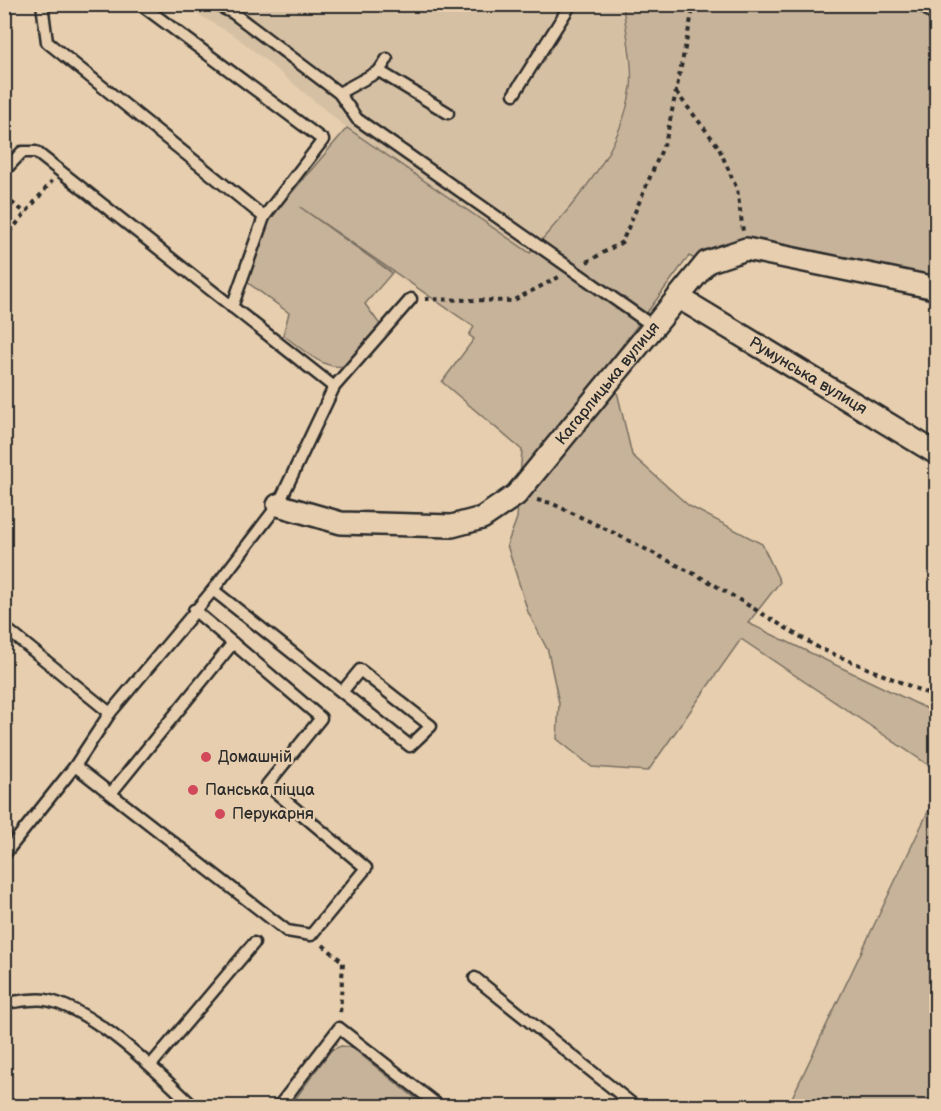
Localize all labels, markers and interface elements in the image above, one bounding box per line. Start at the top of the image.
street label: Кагарлицька вулиця [551,318,664,449]
street label: Румунська вулиця [746,333,871,419]
place label: Домашній [218,748,292,767]
marker: Домашній [199,750,213,764]
place label: Панська пiцца [205,781,315,800]
marker: Панська пiцца [186,783,200,797]
place label: Перукарня [232,805,314,824]
marker: Перукарня [213,807,227,821]

